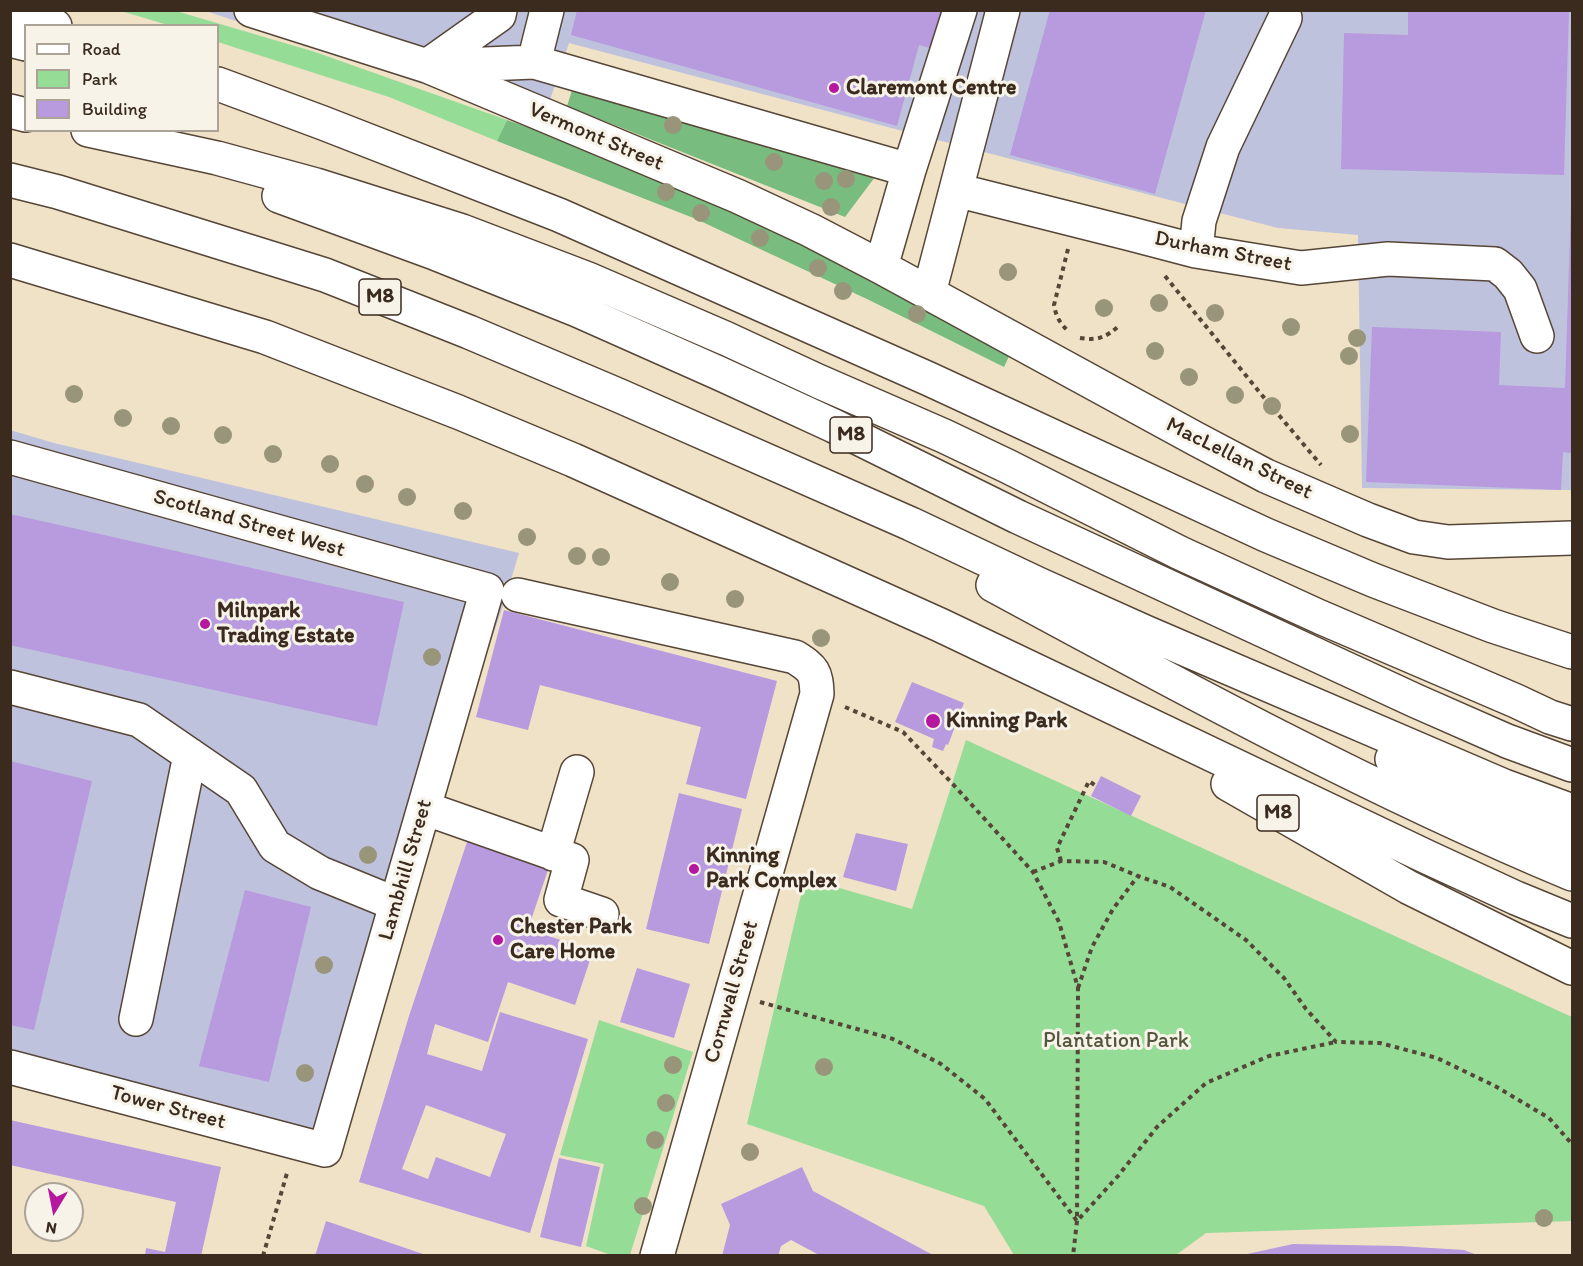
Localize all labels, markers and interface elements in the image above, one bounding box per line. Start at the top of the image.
legend [24,24,219,132]
text: Road [82,38,121,60]
text: Park [82,68,117,90]
place label: Claremont Centre [846,75,1016,101]
marker: Claremont Centre [827,81,841,95]
street label: Vermont Street [525,97,667,177]
text: Building [82,98,147,120]
street label: Durham Street [1152,226,1294,278]
road number: M8 [359,279,401,315]
street label: MacLellan Street [1161,412,1317,506]
road number: M8 [830,417,872,453]
street label: Scotland Street West [150,484,348,564]
place label: Milnpark Trading Estate [217,598,354,650]
marker: Milnpark Trading Estate [198,617,212,631]
place label: Kinning Park [946,708,1067,734]
marker: Kinning Park [924,712,942,730]
road number: M8 [1257,795,1299,831]
street label: Lambhill Street [373,796,439,944]
place label: Kinning Park Complex [706,843,837,894]
marker: Kinning Park Complex [687,862,701,876]
place label: Chester Park Care Home [510,914,632,966]
street label: Cornwall Street [699,918,765,1066]
marker: Chester Park Care Home [491,933,505,947]
park label: Plantation Park [1043,1028,1189,1054]
street label: Tower Street [107,1080,229,1136]
north arrow [24,1182,84,1242]
text: N [44,1218,58,1239]

